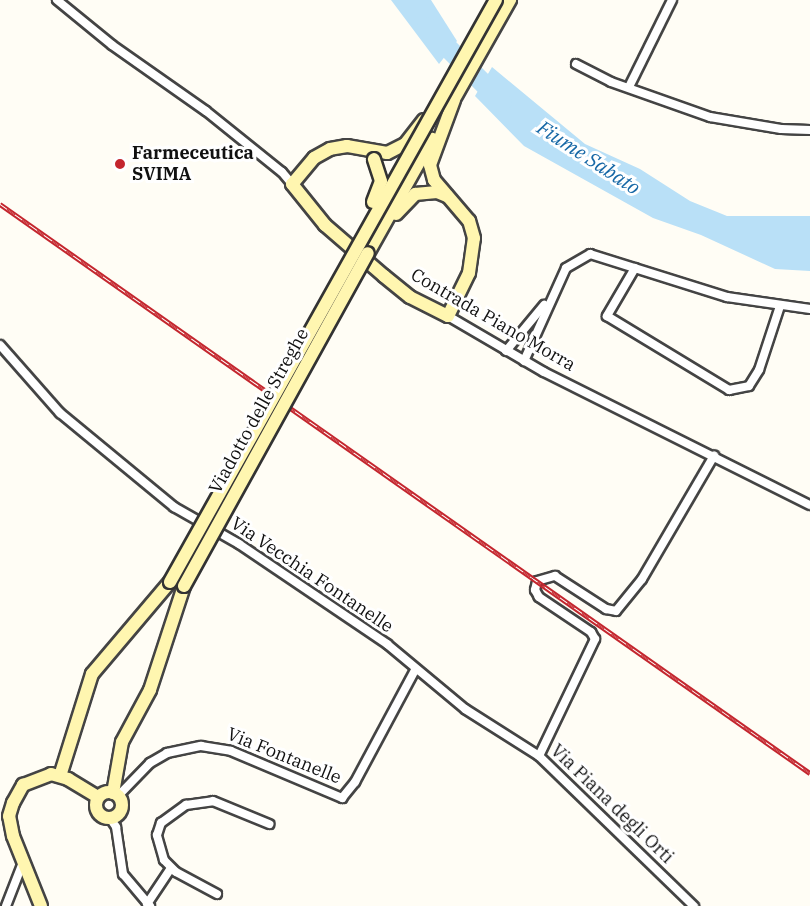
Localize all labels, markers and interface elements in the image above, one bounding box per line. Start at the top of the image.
water label: Fiume Sabato [533,115,645,199]
place label: Farmeceutica SVIMA [132,143,254,186]
marker: Farmeceutica SVIMA [113,157,127,171]
street label: Contrada Piano Morra [407,264,579,376]
street label: Viadotto delle Streghe [205,325,313,497]
street label: Via Vecchia Fontanelle [227,513,397,637]
street label: Via Fontanelle [224,723,344,789]
street label: Via Piana degli Orti [546,740,678,868]

